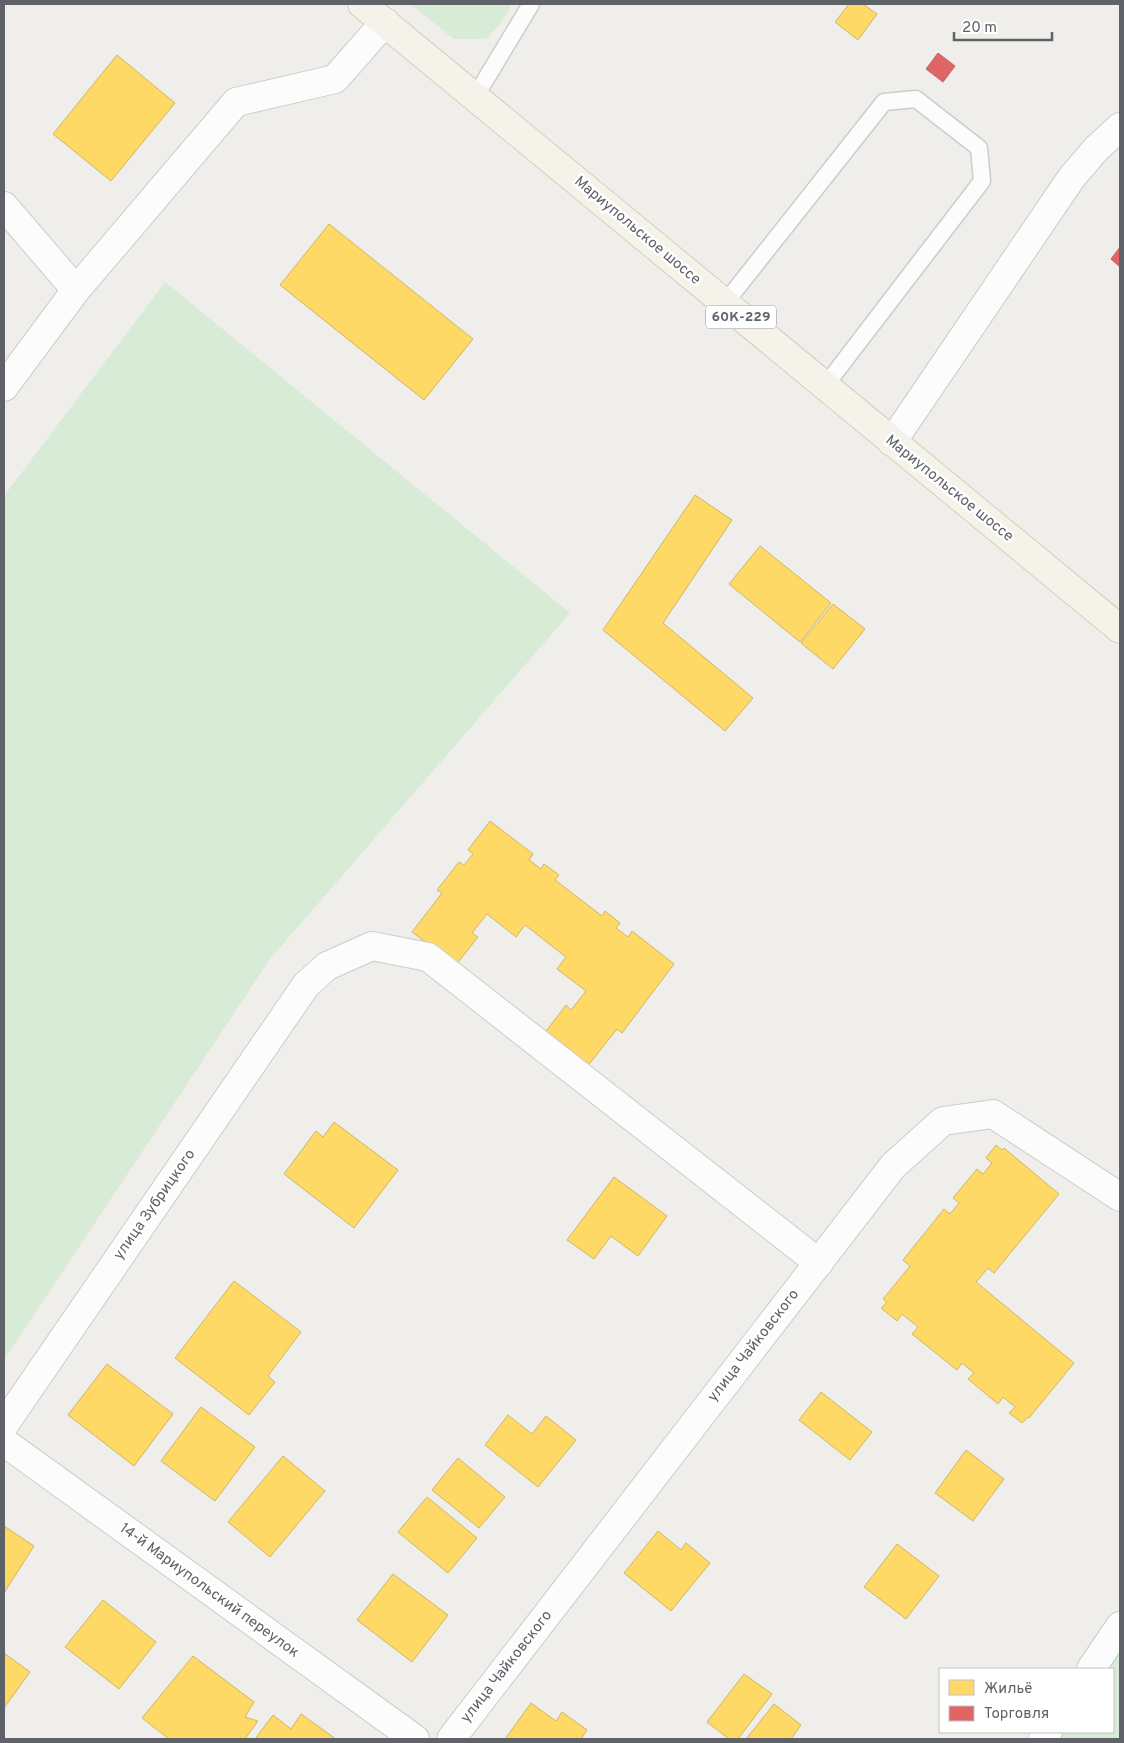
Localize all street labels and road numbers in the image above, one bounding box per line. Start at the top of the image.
street label: Мариупольское шоссе [570,172,704,290]
road number: 60К-229 [706,306,776,328]
street label: Мариупольское шоссе [881,431,1017,547]
street label: улица Зубрицкого [110,1146,200,1264]
street label: улица Чайковского [704,1286,804,1406]
street label: 14-й Мариупольский переулок [115,1519,303,1663]
street label: улица Чайковского [457,1607,557,1727]

